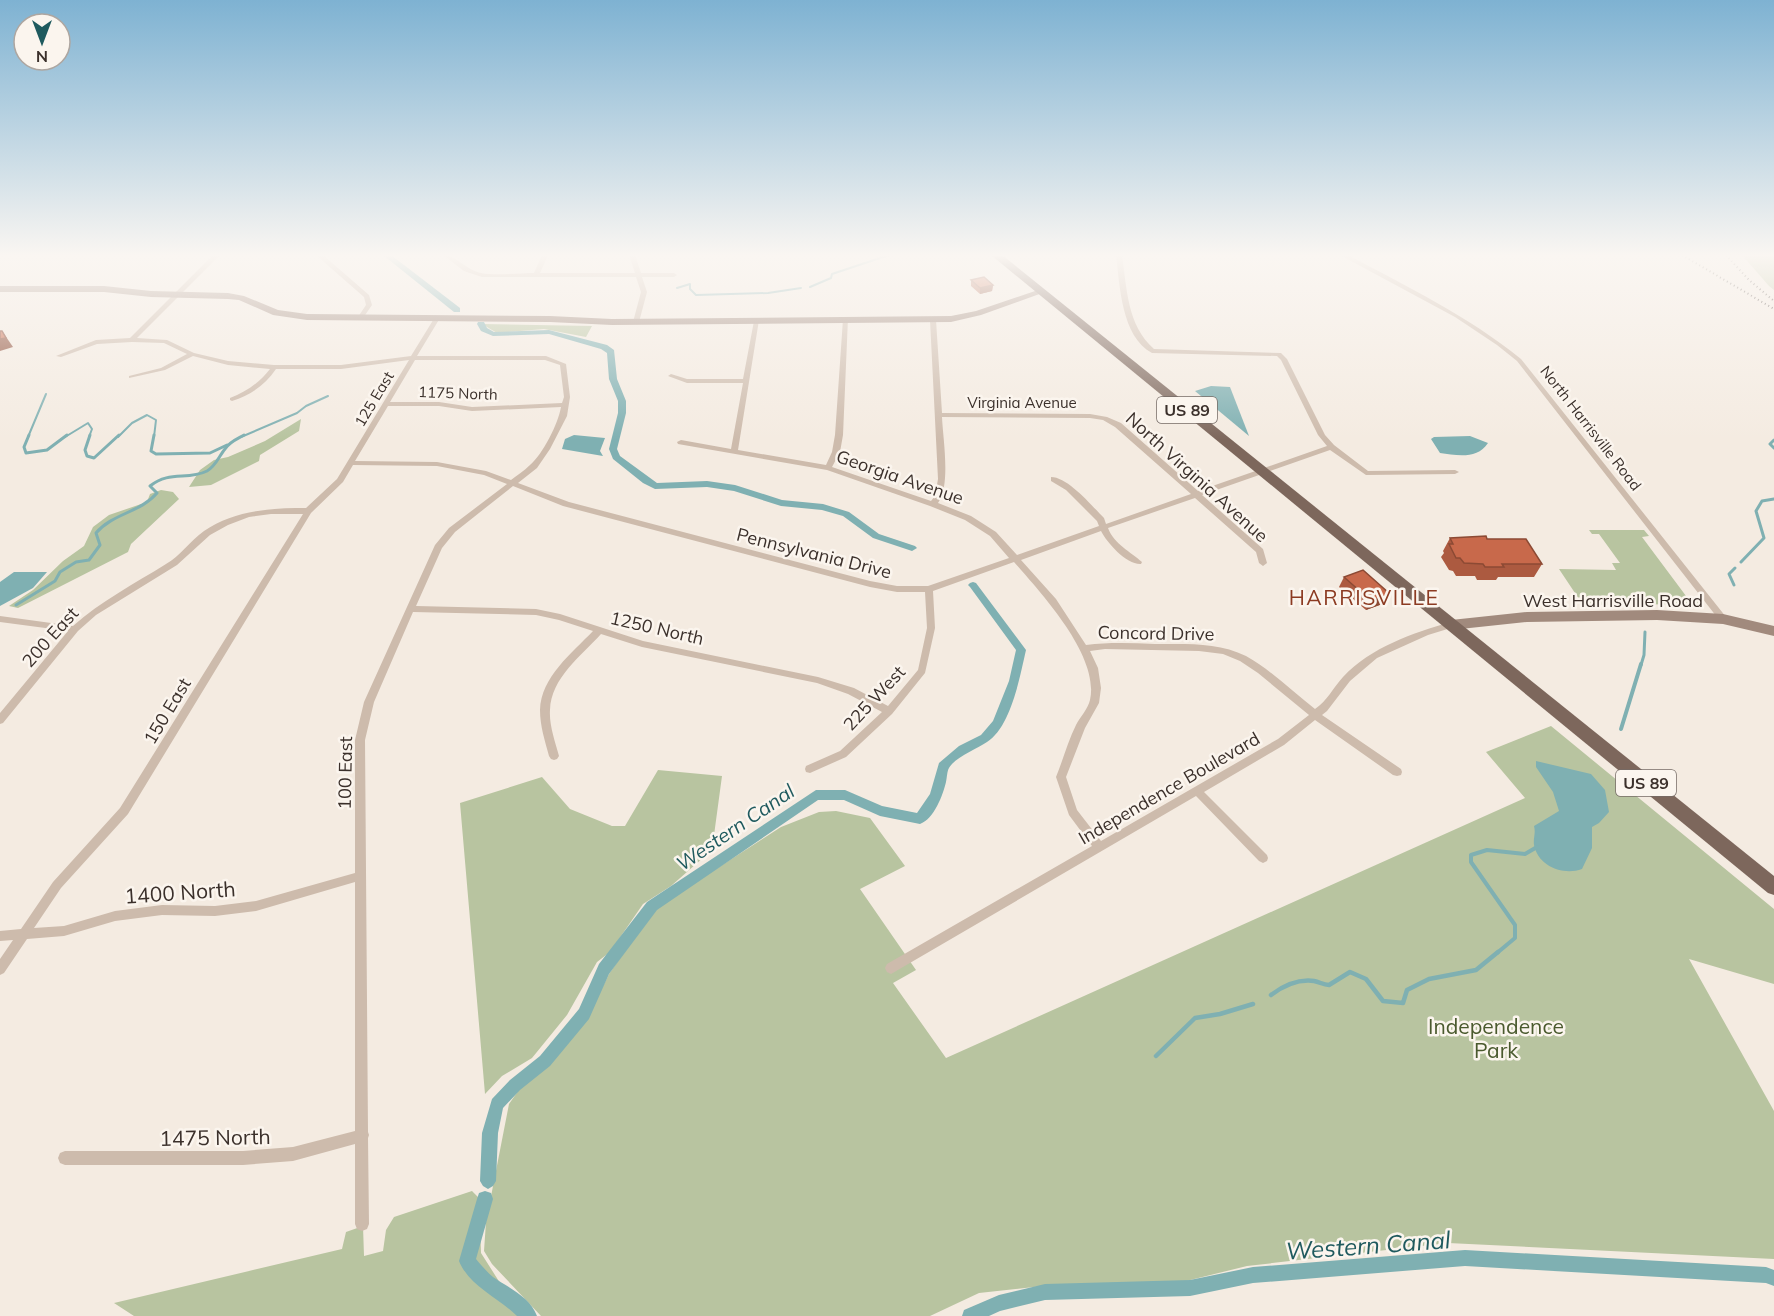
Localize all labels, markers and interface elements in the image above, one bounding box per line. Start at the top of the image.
north arrow [12,12,72,72]
text: N [36,47,48,67]
street label: North Harrisville Road [1536,362,1646,494]
street label: 125 East [350,368,398,430]
street label: 1175 North [418,382,498,404]
street label: Virginia Avenue [967,393,1077,412]
road number: US 89 [1157,397,1217,423]
street label: North Virginia Avenue [1121,407,1273,547]
street label: Georgia Avenue [833,444,967,510]
street label: Pennsylvania Drive [734,523,894,583]
district label: HARRISVILLE [1289,584,1439,610]
street label: West Harrisville Road [1523,589,1703,612]
street label: 200 East [17,602,83,672]
street label: 1250 North [608,606,706,650]
street label: Concord Drive [1097,620,1215,646]
street label: 225 West [838,661,910,735]
street label: 150 East [138,674,196,748]
street label: Independence Boulevard [1074,727,1264,849]
street label: 100 East [333,736,357,810]
road number: US 89 [1616,770,1676,796]
water label: Western Canal [671,778,799,876]
street label: 1400 North [124,875,236,909]
park label: Independence Park [1428,1013,1564,1063]
street label: 1475 North [159,1123,271,1151]
water label: Western Canal [1285,1224,1452,1266]

